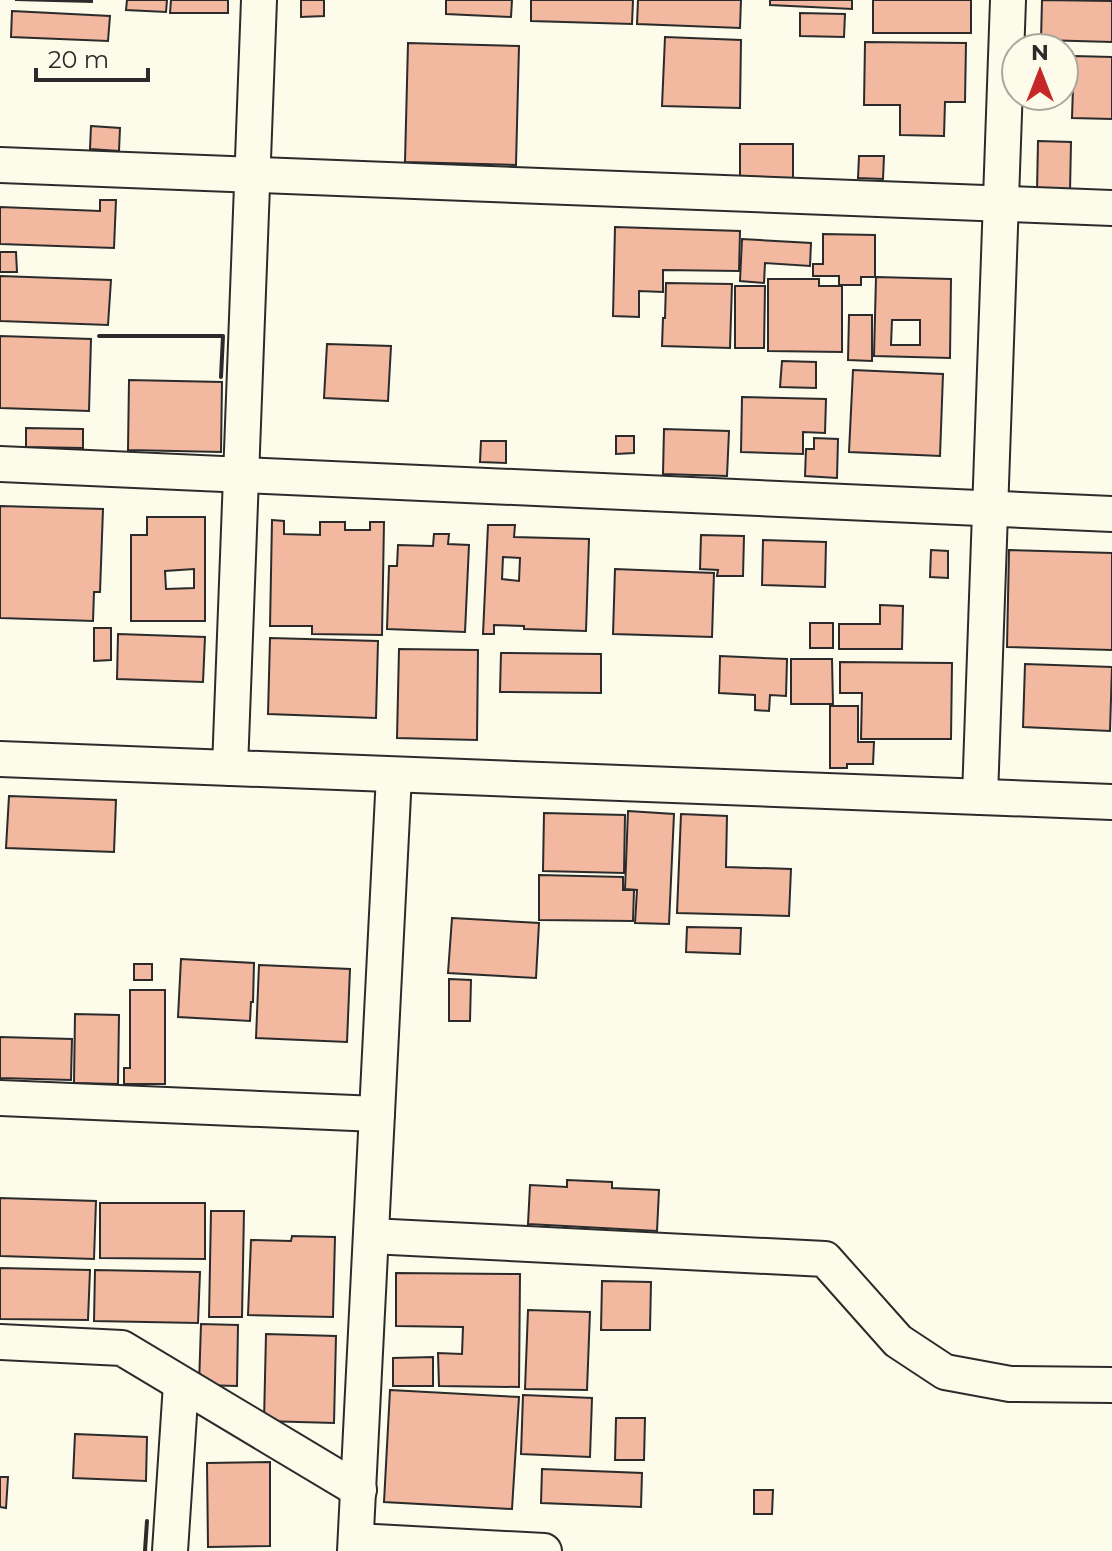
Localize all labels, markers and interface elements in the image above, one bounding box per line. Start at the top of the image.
scale bar [36,32,148,82]
north arrow [1000,32,1080,112]
text: N [1031,39,1049,66]
text: 20 m [48,45,109,74]

